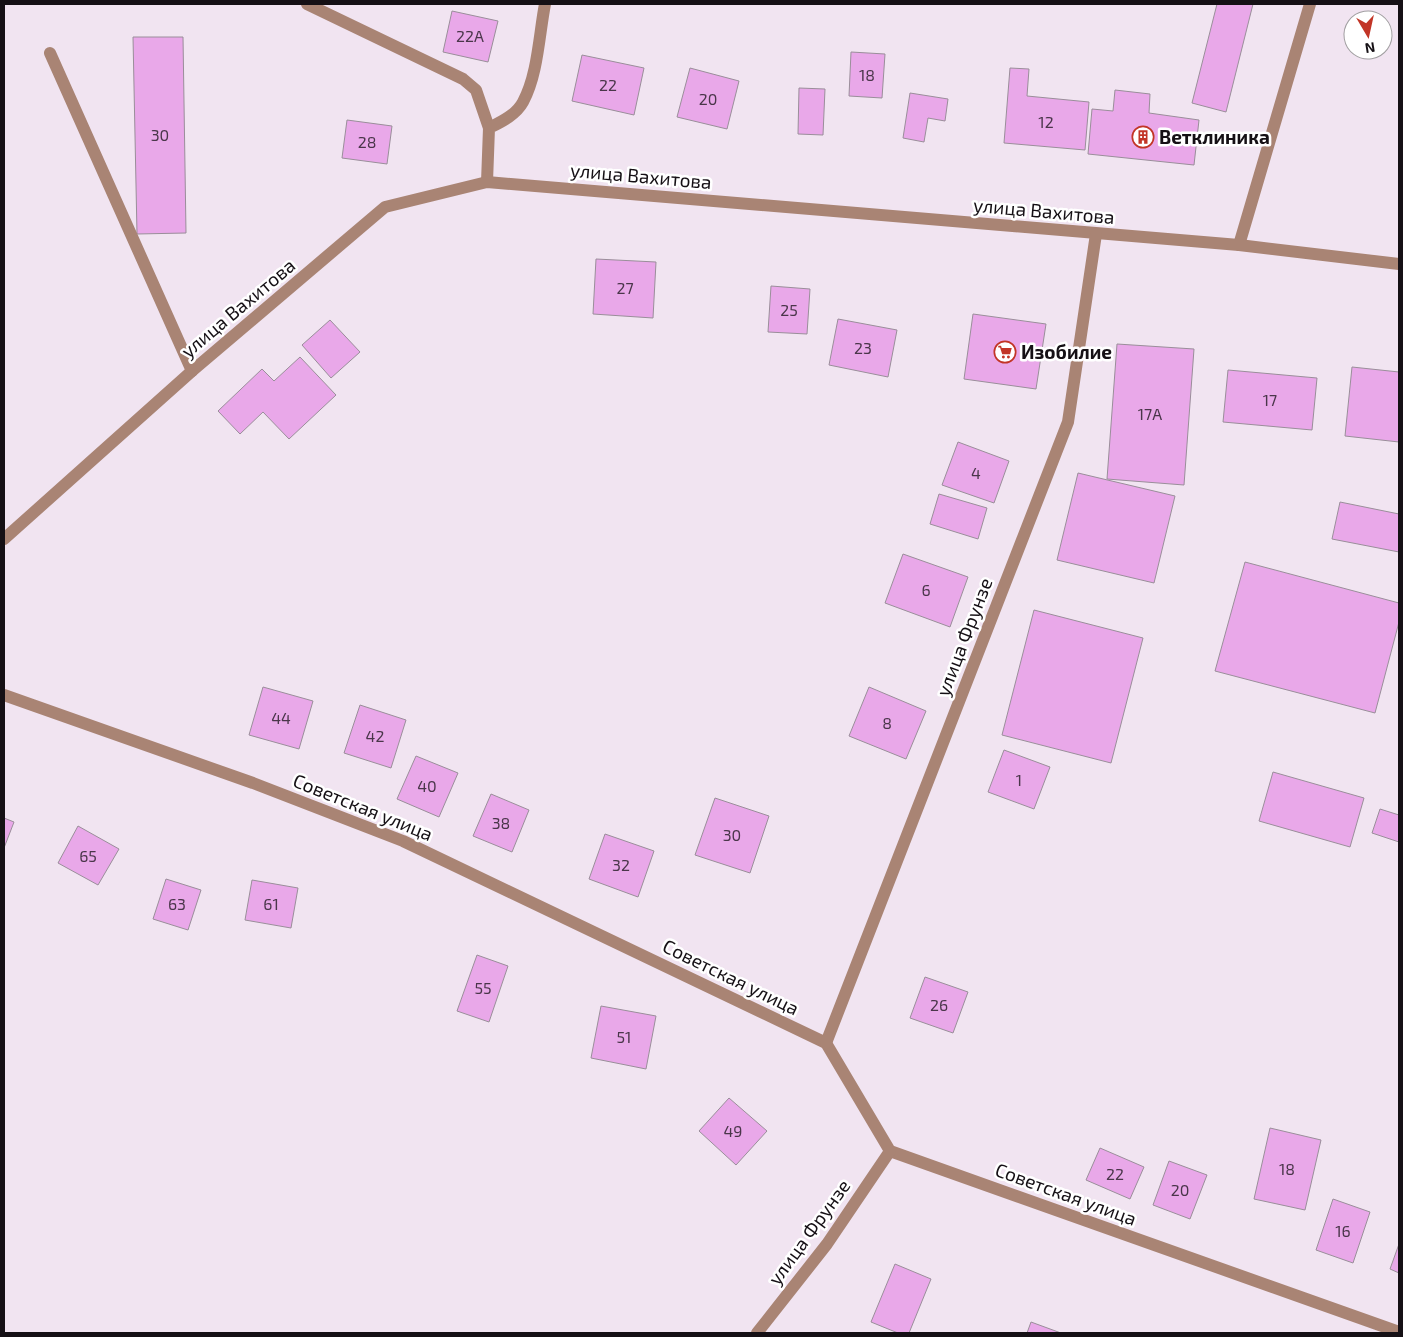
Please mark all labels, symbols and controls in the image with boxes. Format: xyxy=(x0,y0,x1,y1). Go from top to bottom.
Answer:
north arrow xyxy=(1343,10,1393,60)
house number: 22А xyxy=(456,26,484,45)
text: N xyxy=(1364,39,1376,58)
house number: 18 xyxy=(859,65,875,84)
house number: 22 xyxy=(599,75,617,94)
house number: 20 xyxy=(699,89,717,108)
house number: 12 xyxy=(1038,112,1054,131)
house number: 30 xyxy=(151,125,169,144)
building icon: Ветклиника xyxy=(1131,125,1155,149)
place label: Ветклиника xyxy=(1159,125,1270,148)
house number: 28 xyxy=(358,132,376,151)
street label: улица Вахитова xyxy=(569,158,713,194)
street label: улица Вахитова xyxy=(972,193,1116,229)
street label: улица Вахитова xyxy=(176,253,300,363)
house number: 27 xyxy=(616,278,634,297)
house number: 25 xyxy=(780,300,798,319)
house number: 23 xyxy=(854,338,872,357)
supermarket icon: Изобилие xyxy=(993,340,1017,364)
place label: Изобилие xyxy=(1021,340,1112,363)
house number: 17 xyxy=(1263,390,1277,409)
house number: 17А xyxy=(1138,404,1162,423)
house number: 4 xyxy=(971,463,981,482)
street label: улица Фрунзе xyxy=(930,574,998,700)
house number: 6 xyxy=(921,580,931,599)
house number: 44 xyxy=(271,708,291,727)
house number: 8 xyxy=(882,713,892,732)
house number: 42 xyxy=(366,726,384,745)
street label: Советская улица xyxy=(290,768,436,846)
house number: 1 xyxy=(1016,770,1022,789)
house number: 40 xyxy=(417,776,437,795)
house number: 38 xyxy=(492,813,510,832)
house number: 30 xyxy=(723,825,741,844)
house number: 65 xyxy=(79,846,97,865)
house number: 32 xyxy=(612,855,630,874)
house number: 63 xyxy=(168,894,186,913)
house number: 61 xyxy=(263,894,279,913)
street label: Советская улица xyxy=(659,934,803,1020)
house number: 55 xyxy=(474,978,492,997)
house number: 26 xyxy=(930,995,948,1014)
house number: 51 xyxy=(617,1027,631,1046)
house number: 49 xyxy=(724,1121,743,1140)
street label: Советская улица xyxy=(992,1157,1140,1231)
house number: 18 xyxy=(1279,1159,1295,1178)
house number: 22 xyxy=(1106,1164,1124,1183)
street label: улица Фрунзе xyxy=(763,1174,855,1290)
house number: 20 xyxy=(1171,1180,1189,1199)
house number: 16 xyxy=(1335,1221,1351,1240)

